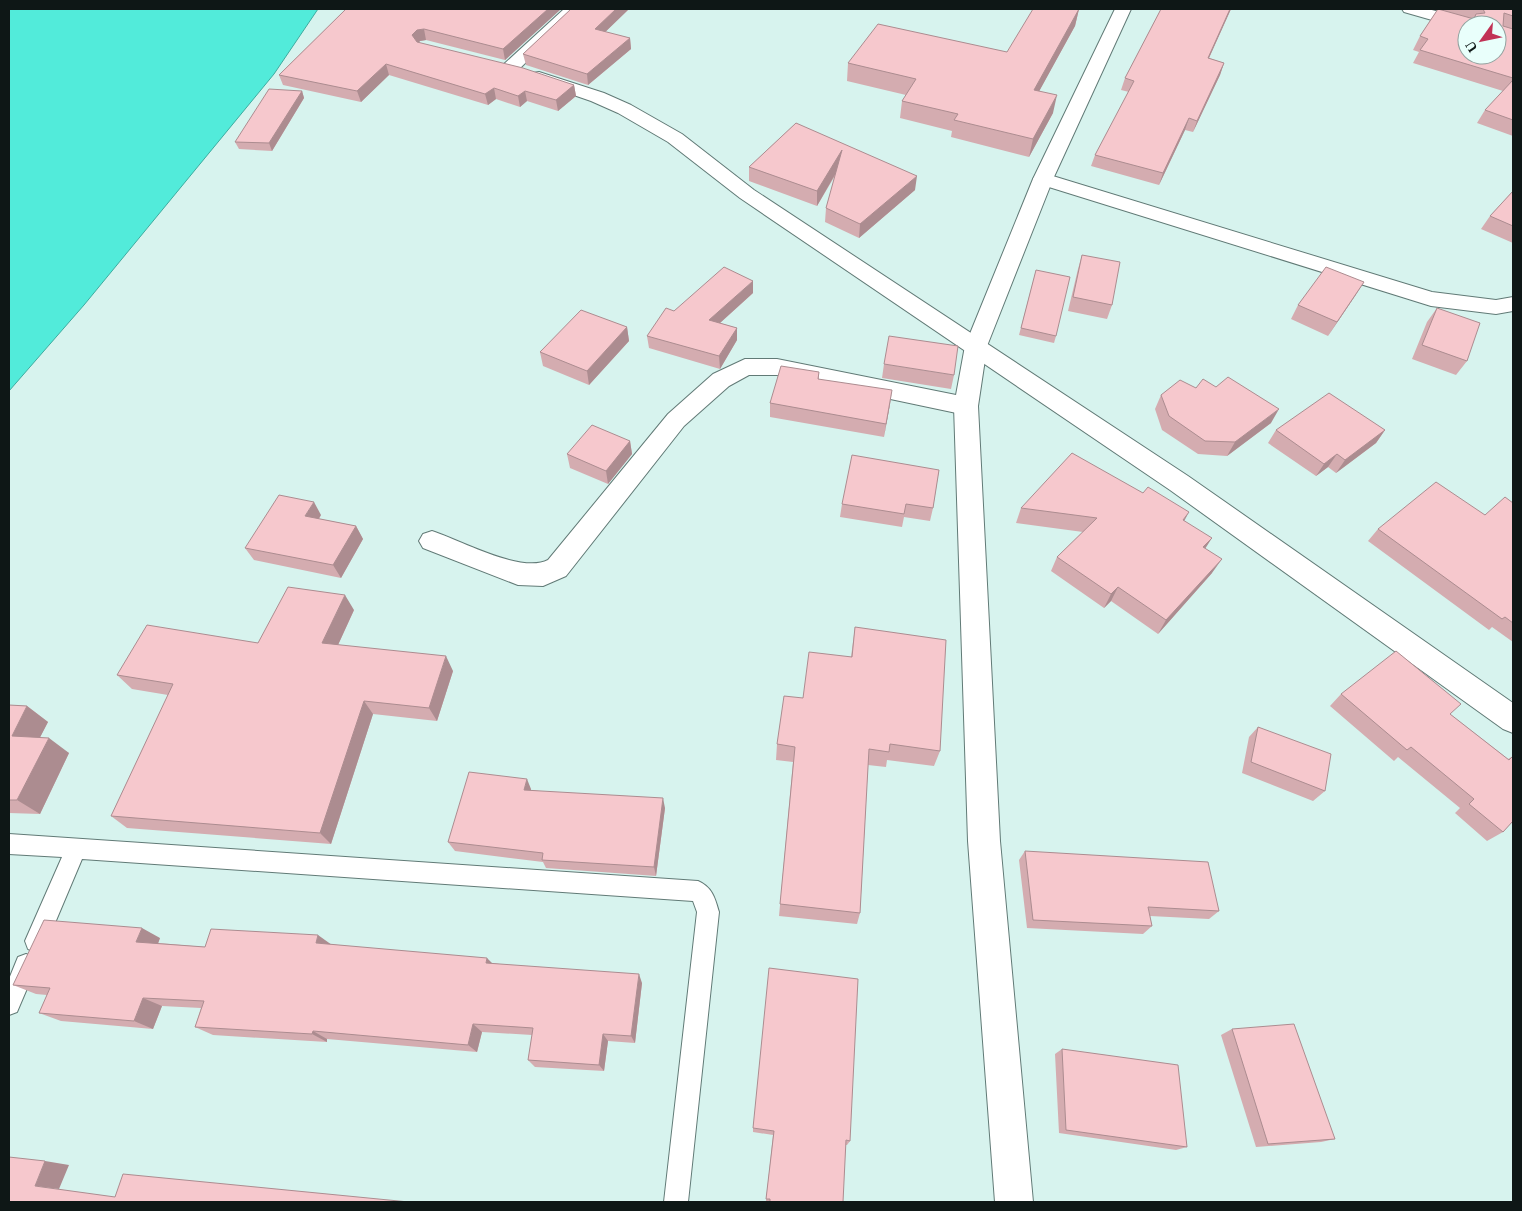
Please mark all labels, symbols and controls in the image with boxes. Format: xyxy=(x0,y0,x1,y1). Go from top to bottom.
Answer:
north arrow xyxy=(1457,15,1507,65)
text: U xyxy=(1462,38,1481,55)

